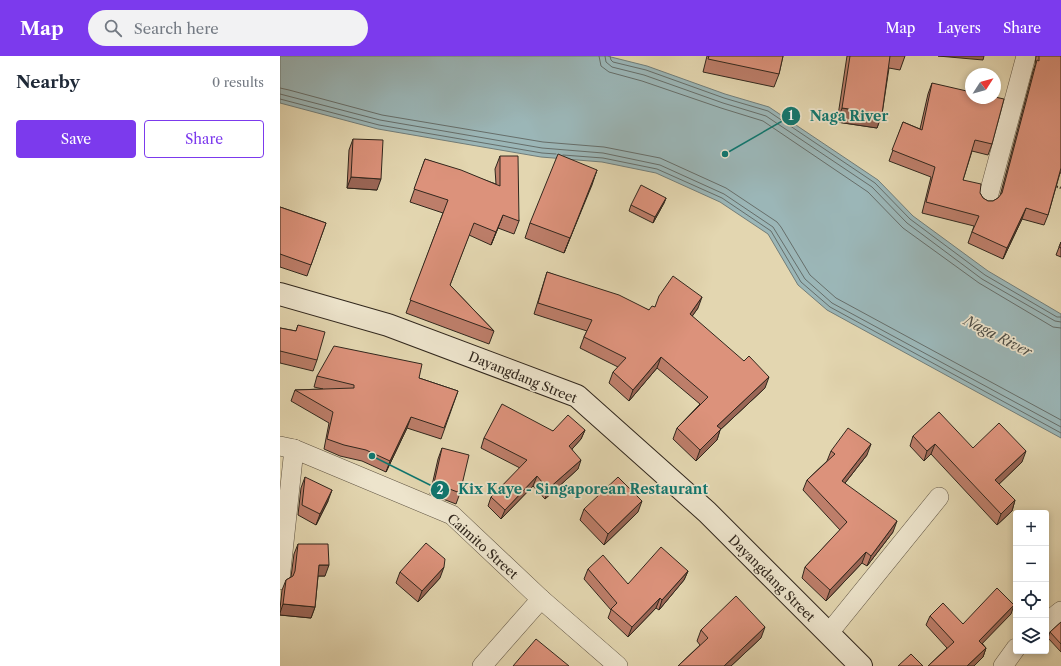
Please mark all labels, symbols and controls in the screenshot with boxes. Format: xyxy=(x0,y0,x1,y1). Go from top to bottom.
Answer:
search box xyxy=(88,10,368,46)
text: Map xyxy=(20,17,64,40)
icon: search xyxy=(102,17,124,39)
text: Search here xyxy=(134,19,219,38)
text: Map xyxy=(885,19,915,37)
text: Layers xyxy=(937,19,981,37)
text: Share xyxy=(1003,19,1041,37)
north arrow xyxy=(965,68,1001,104)
text: Nearby xyxy=(16,72,80,92)
text: 0 results xyxy=(212,74,264,90)
callout: Naga River xyxy=(781,103,896,129)
text: Naga River xyxy=(810,107,888,125)
text: 1 xyxy=(788,108,794,123)
button: Save xyxy=(16,120,136,158)
button: Share xyxy=(144,120,264,158)
water label: Naga River xyxy=(960,311,1036,361)
street label: Dayangdang Street xyxy=(466,348,580,406)
callout: Kix Kaye - Singaporean Restaurant xyxy=(430,477,716,503)
text: Kix Kaye - Singaporean Restaurant xyxy=(458,480,708,498)
text: 2 xyxy=(436,482,444,497)
street label: Caimito Street xyxy=(444,510,522,582)
map controls xyxy=(1013,510,1049,654)
button: + xyxy=(1013,510,1049,546)
street label: Dayangdang Street xyxy=(725,531,819,625)
button: − xyxy=(1013,546,1049,582)
button: locate xyxy=(1013,582,1049,618)
button: layers xyxy=(1013,618,1049,654)

